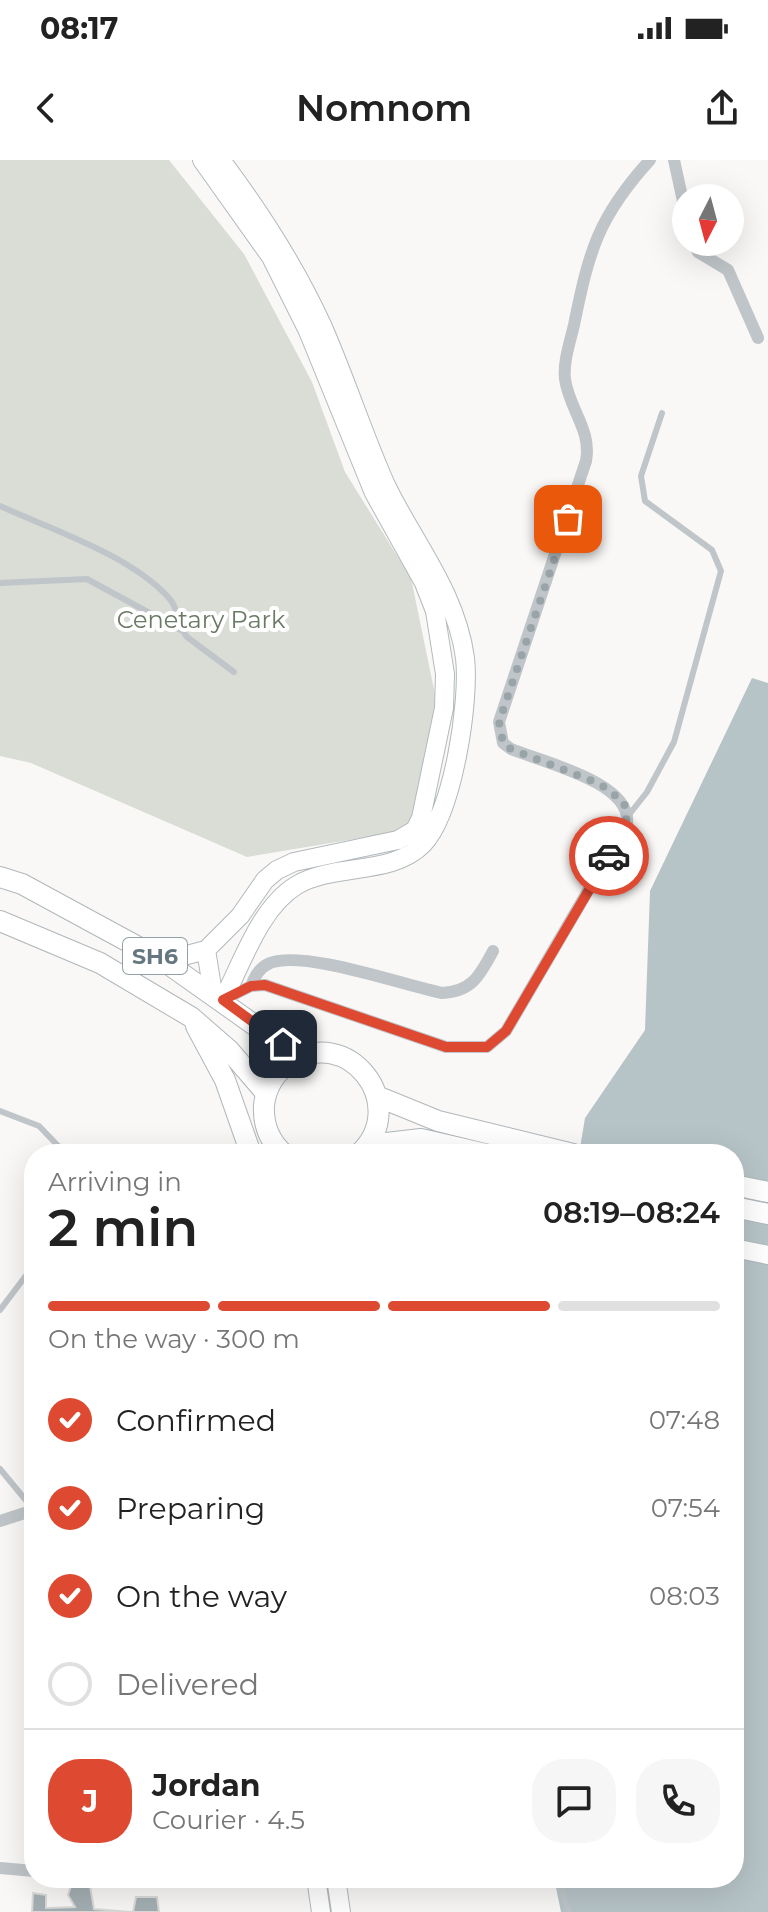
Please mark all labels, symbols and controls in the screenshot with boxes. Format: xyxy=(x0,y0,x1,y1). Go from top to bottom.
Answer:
text: 08:17 xyxy=(40,10,118,47)
icon: back xyxy=(24,86,68,130)
text: Nomnom xyxy=(296,86,472,130)
icon: share xyxy=(700,86,744,130)
north arrow xyxy=(672,184,744,256)
map controls xyxy=(672,184,744,256)
pin xyxy=(534,485,602,553)
icon: bag xyxy=(546,497,590,541)
park label: Cenetary Park xyxy=(117,605,286,634)
courier xyxy=(569,816,649,896)
icon: car xyxy=(587,834,631,878)
road number: SH6 xyxy=(123,938,187,974)
pin xyxy=(249,1010,317,1078)
icon: home xyxy=(261,1022,305,1066)
text: Arriving in xyxy=(48,1166,182,1198)
text: 08:19–08:24 xyxy=(543,1194,720,1231)
text: 2 min xyxy=(48,1196,198,1259)
text: On the way · 300 m xyxy=(48,1323,300,1355)
icon: check xyxy=(48,1398,92,1442)
text: Confirmed xyxy=(116,1402,276,1439)
text: 07:48 xyxy=(649,1404,720,1436)
icon: check xyxy=(48,1486,92,1530)
text: Preparing xyxy=(116,1490,265,1527)
text: 07:54 xyxy=(651,1492,720,1524)
icon: check xyxy=(48,1574,92,1618)
text: On the way xyxy=(116,1578,287,1615)
text: 08:03 xyxy=(649,1580,720,1612)
text: Delivered xyxy=(116,1666,259,1703)
button: chat xyxy=(532,1759,616,1843)
button: phone xyxy=(636,1759,720,1843)
text: Jordan xyxy=(152,1767,261,1804)
text: J xyxy=(82,1783,98,1820)
text: Courier · 4.5 xyxy=(152,1804,305,1836)

